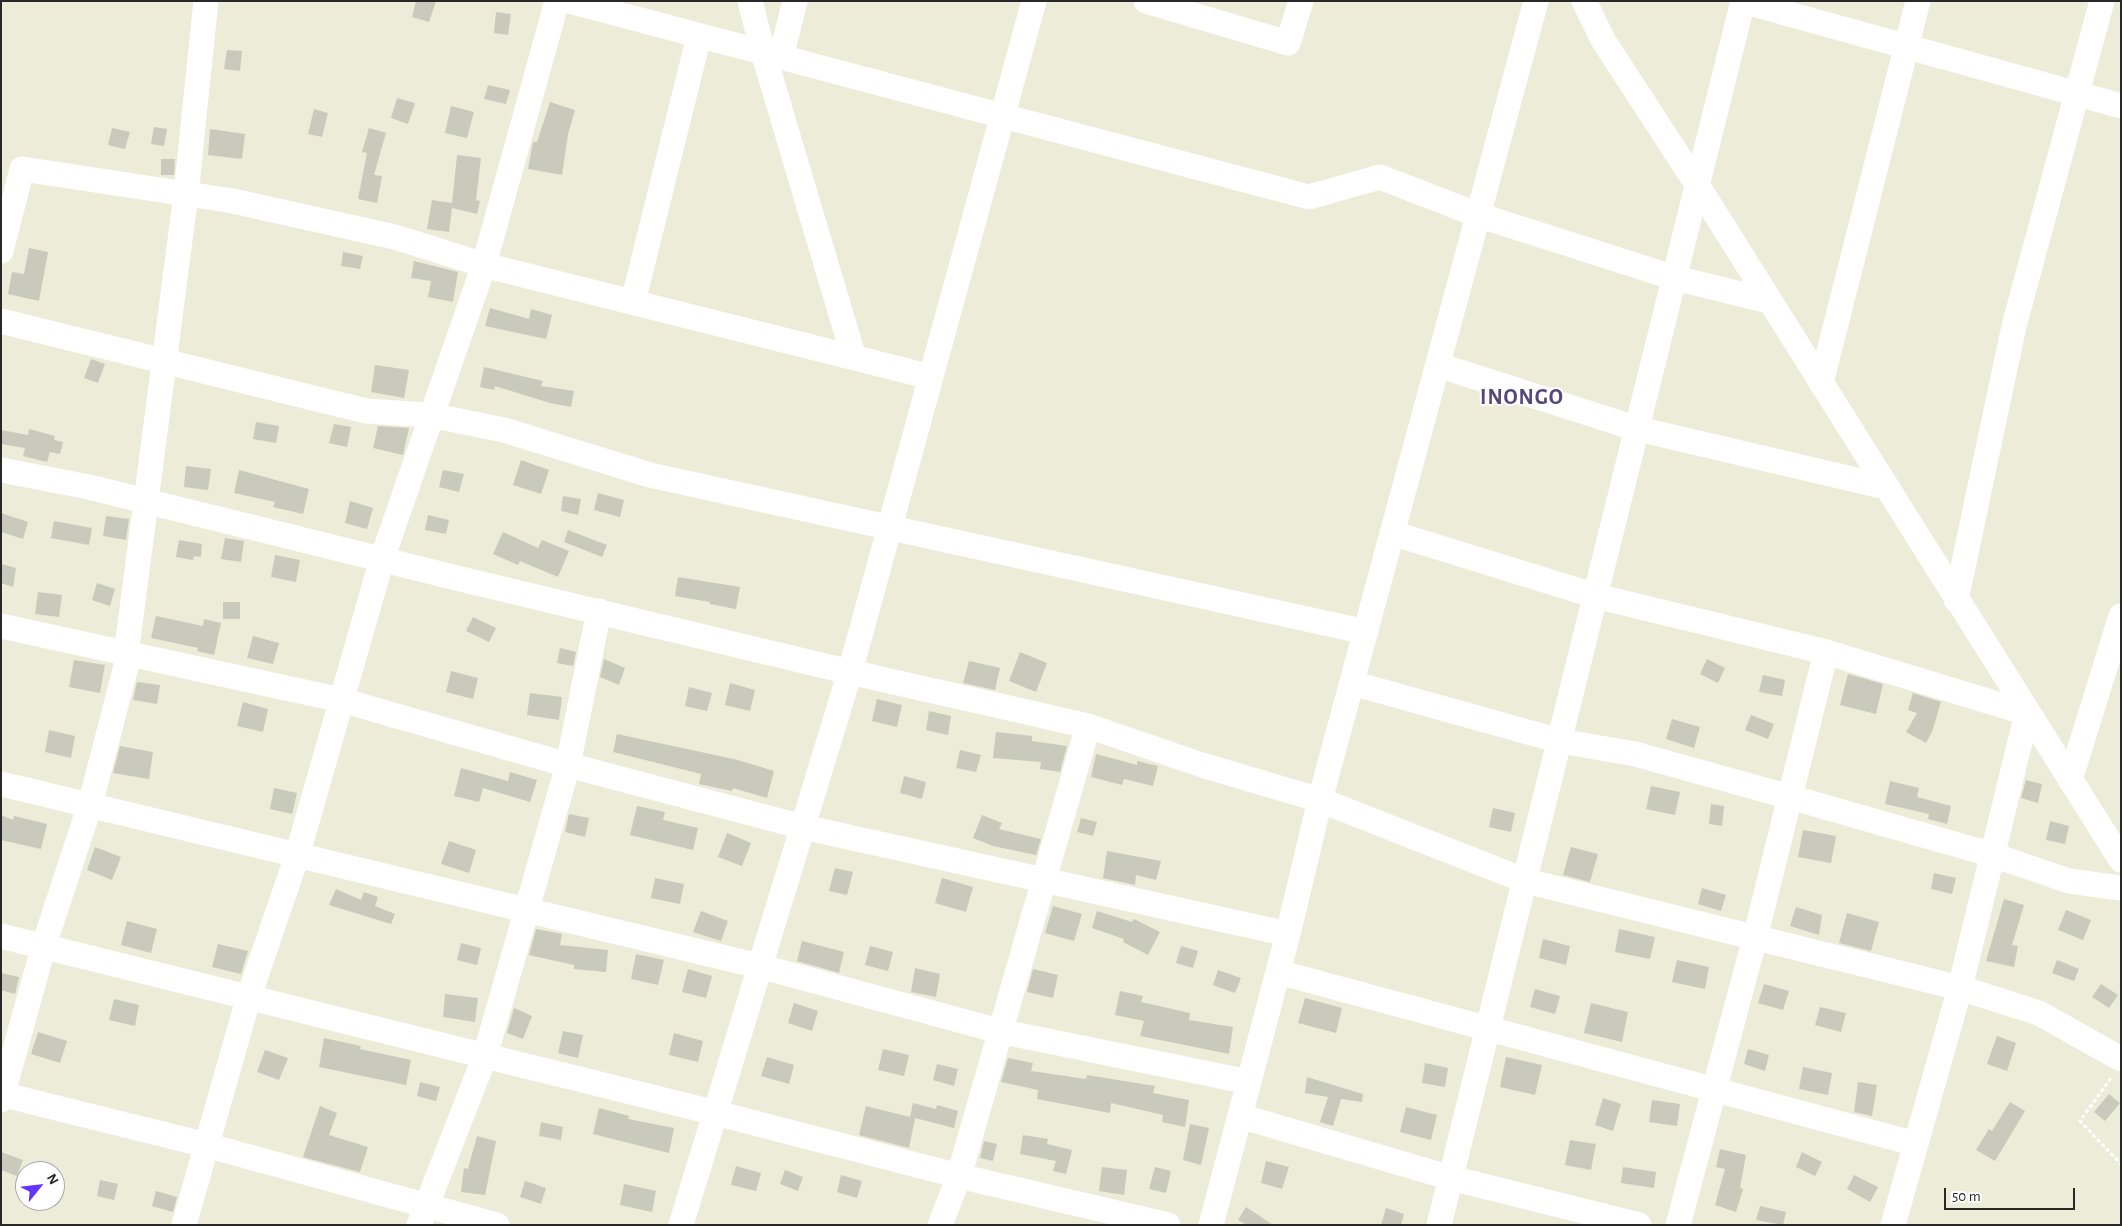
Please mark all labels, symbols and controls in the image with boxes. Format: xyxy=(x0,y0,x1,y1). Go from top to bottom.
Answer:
district label: INONGO xyxy=(1479,384,1565,410)
north arrow xyxy=(15,1161,65,1211)
text: N xyxy=(44,1172,61,1187)
scale bar xyxy=(1947,1178,2078,1210)
text: 50 m xyxy=(1952,1189,1981,1204)

